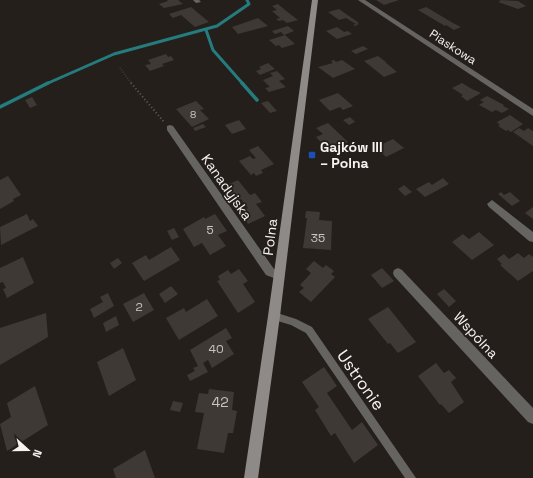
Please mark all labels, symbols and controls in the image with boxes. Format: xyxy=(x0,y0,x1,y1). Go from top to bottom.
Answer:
street label: Piaskowa xyxy=(426,26,480,68)
house number: 8 xyxy=(190,108,196,121)
place label: Gajków III – Polna xyxy=(320,138,383,172)
street label: Kanadyjska xyxy=(198,150,256,224)
marker: Gajków III – Polna xyxy=(307,150,317,160)
street label: Polna xyxy=(259,218,281,256)
house number: 5 xyxy=(206,222,214,238)
house number: 35 xyxy=(311,230,325,246)
house number: 2 xyxy=(135,299,143,315)
street label: Wspólna xyxy=(450,308,502,362)
house number: 40 xyxy=(208,341,224,357)
street label: Ustronie xyxy=(332,345,390,415)
house number: 42 xyxy=(211,393,229,411)
north arrow xyxy=(8,430,48,470)
text: N xyxy=(29,448,45,460)

